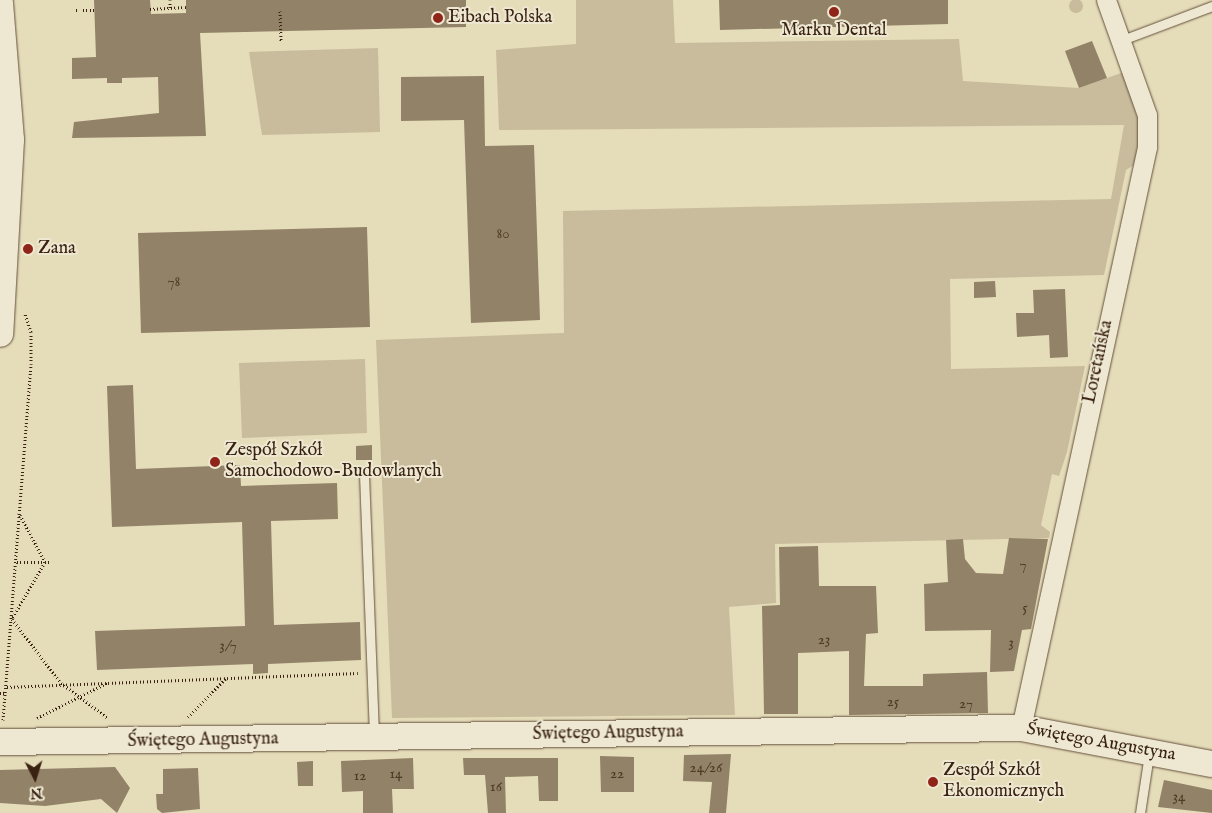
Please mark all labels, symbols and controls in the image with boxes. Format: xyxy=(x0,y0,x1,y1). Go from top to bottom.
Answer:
marker: Marku Dental xyxy=(828,6,840,18)
place label: Eibach Polska xyxy=(448,7,552,29)
marker: Eibach Polska xyxy=(432,12,444,24)
place label: Marku Dental xyxy=(781,20,887,42)
house number: 80 xyxy=(496,225,510,243)
place label: Zana xyxy=(38,238,76,260)
marker: Zana xyxy=(22,243,34,255)
house number: 78 xyxy=(168,273,180,291)
street label: Loretańska xyxy=(1080,318,1118,406)
place label: Zespół Szkół Samochodowo-Budowlanych xyxy=(225,441,442,484)
marker: Zespół Szkół Samochodowo-Budowlanych xyxy=(209,456,221,468)
house number: 7 xyxy=(1019,556,1027,574)
house number: 5 xyxy=(1022,599,1028,617)
house number: 23 xyxy=(818,631,830,649)
house number: 3 xyxy=(1008,634,1014,652)
house number: 3/7 xyxy=(219,637,237,655)
house number: 25 xyxy=(887,693,899,711)
house number: 27 xyxy=(959,695,973,713)
street label: Świętego Augustyna xyxy=(1025,719,1177,767)
street label: Świętego Augustyna xyxy=(532,722,684,746)
street label: Świętego Augustyna xyxy=(127,729,279,753)
north arrow xyxy=(10,753,60,803)
house number: 24/26 xyxy=(690,759,722,777)
place label: Zespół Szkół Ekonomicznych xyxy=(943,761,1064,804)
house number: 14 xyxy=(390,765,402,783)
house number: 22 xyxy=(610,765,624,783)
house number: 12 xyxy=(354,767,366,785)
marker: Zespół Szkół Ekonomicznych xyxy=(927,776,939,788)
house number: 16 xyxy=(490,778,502,796)
text: N xyxy=(29,783,43,802)
house number: 34 xyxy=(1173,788,1185,806)

